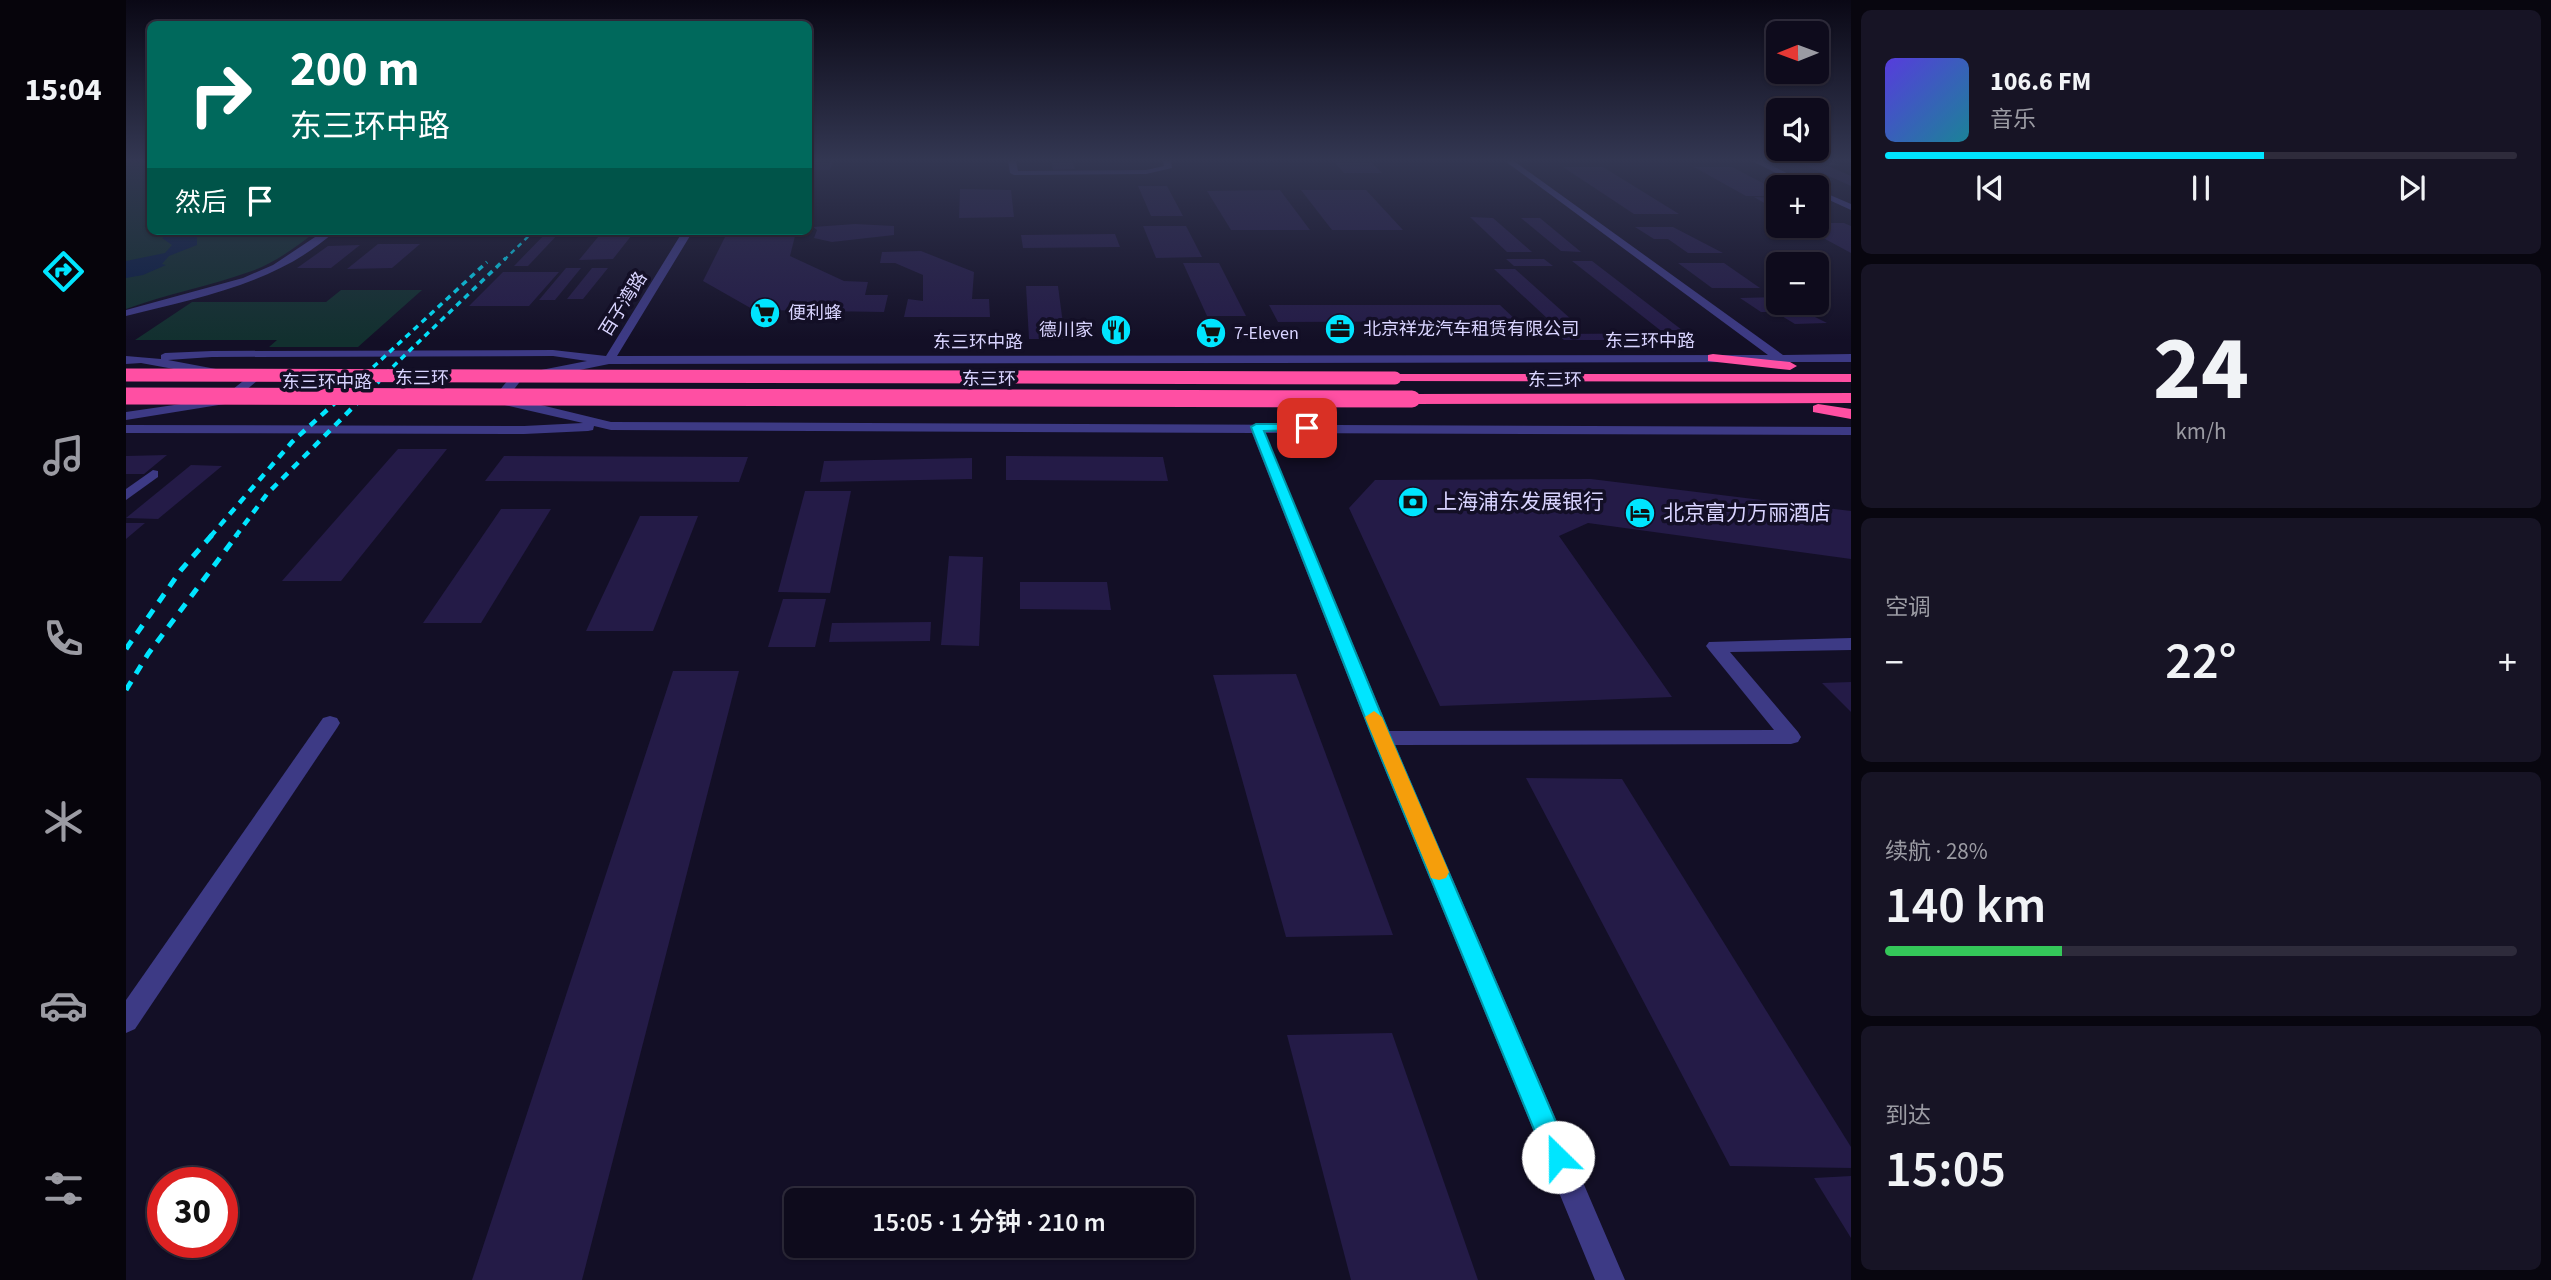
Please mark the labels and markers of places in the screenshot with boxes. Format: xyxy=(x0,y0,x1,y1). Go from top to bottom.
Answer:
supermarket icon: 便利蜂 xyxy=(748,296,782,330)
place label: 便利蜂 xyxy=(788,301,842,326)
office icon: 北京祥龙汽车租赁有限公司 xyxy=(1323,312,1357,346)
restaurant icon: 德川家 xyxy=(1099,313,1133,347)
supermarket icon: 7-Eleven xyxy=(1194,316,1228,350)
place label: 北京祥龙汽车租赁有限公司 xyxy=(1363,317,1579,342)
place label: 德川家 xyxy=(1039,318,1093,343)
place label: 7-Eleven xyxy=(1234,321,1299,346)
pin xyxy=(1277,398,1337,458)
bank icon: 上海浦东发展银行 xyxy=(1396,485,1430,519)
place label: 上海浦东发展银行 xyxy=(1436,487,1604,517)
hotel icon: 北京富力万丽酒店 xyxy=(1623,496,1657,530)
place label: 北京富力万丽酒店 xyxy=(1663,498,1831,528)

